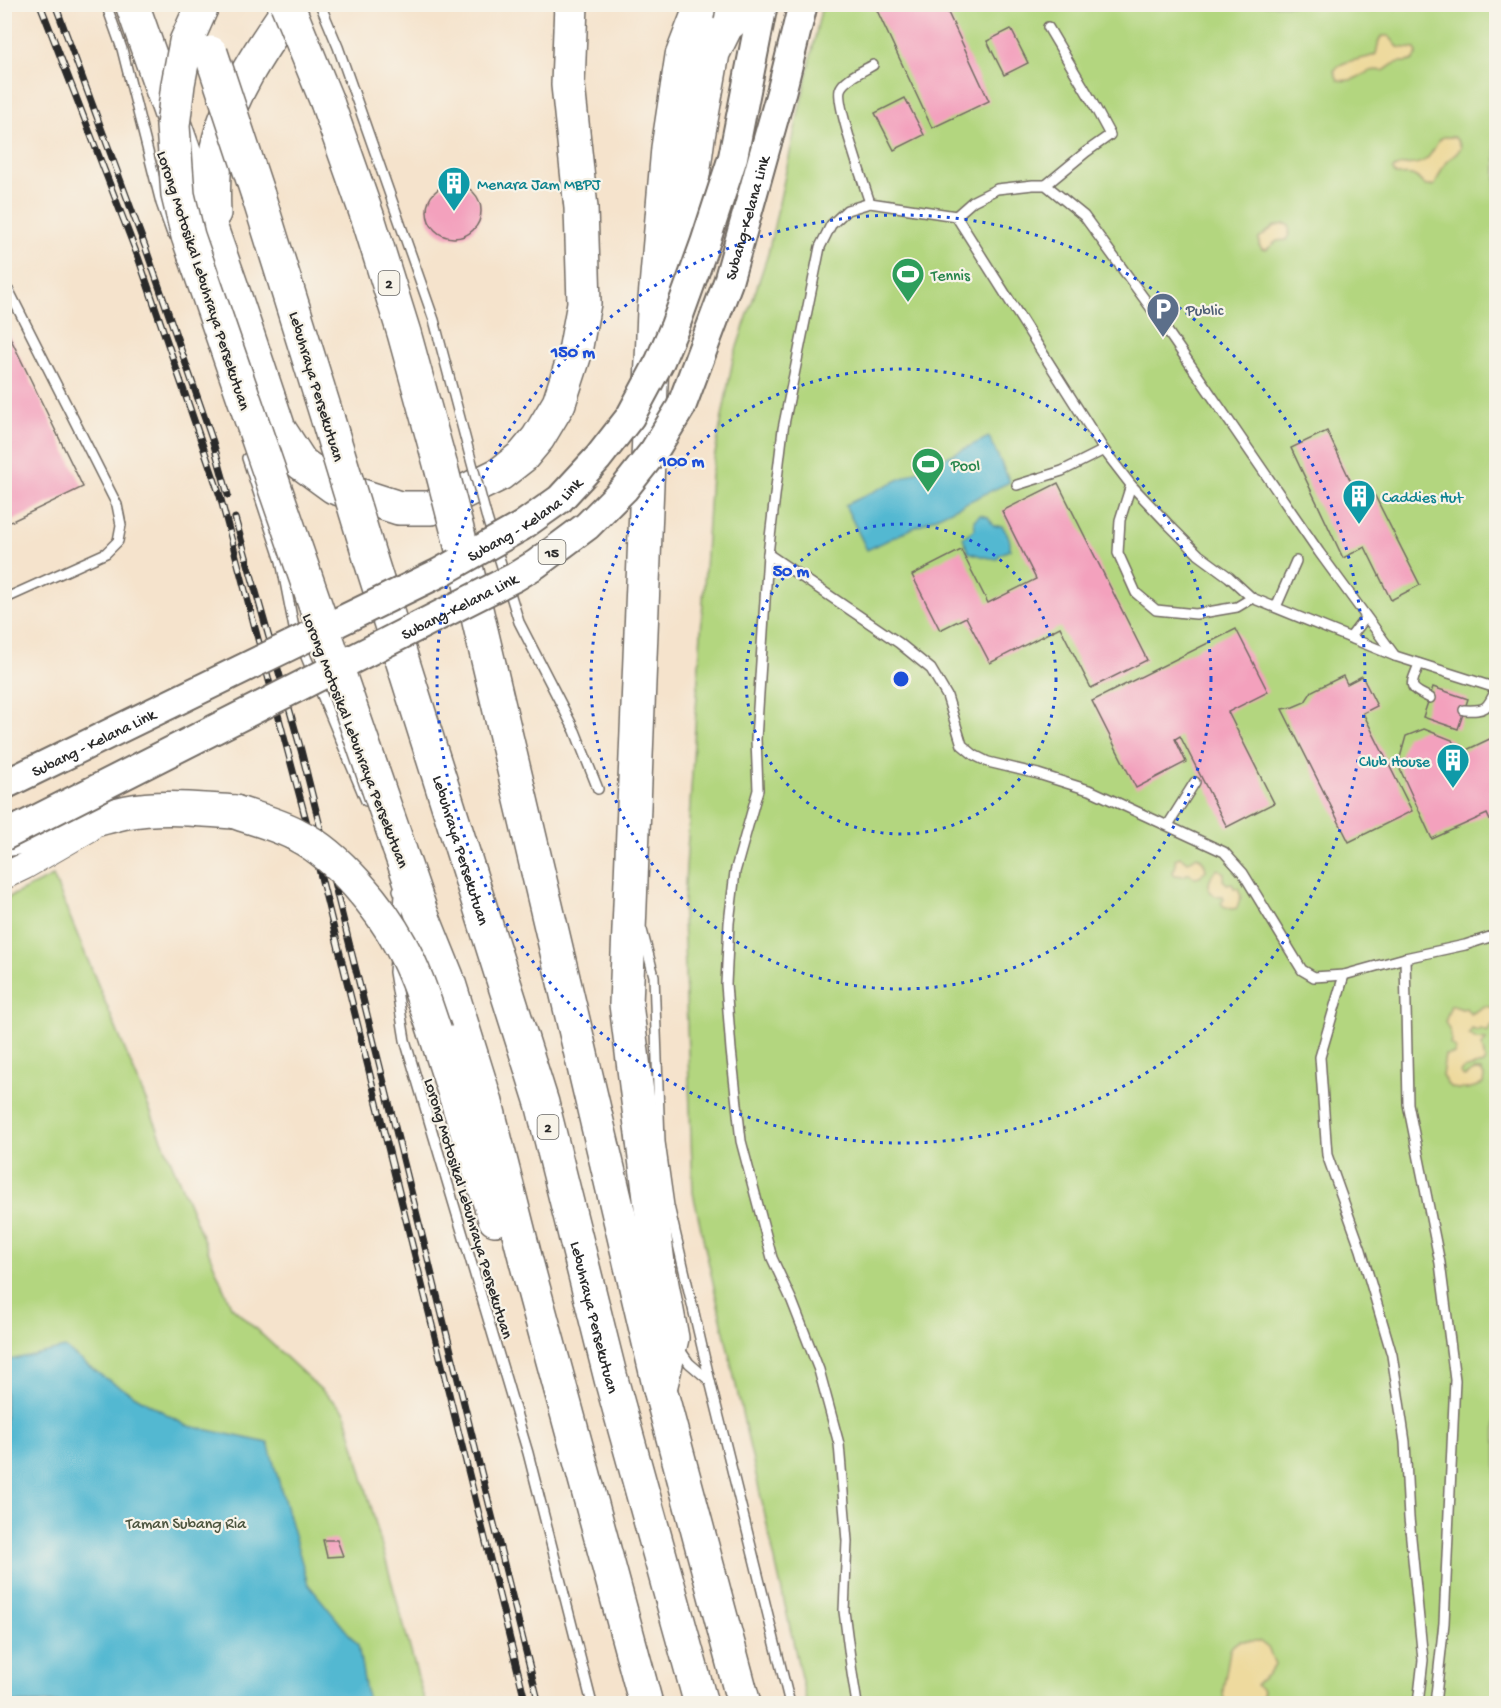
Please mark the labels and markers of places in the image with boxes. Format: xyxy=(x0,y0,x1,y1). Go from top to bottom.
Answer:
building icon: Menara Jam MBPJ xyxy=(436,165,472,212)
place label: Menara Jam MBPJ xyxy=(477,177,602,196)
sports icon: Tennis xyxy=(890,256,926,303)
place label: Tennis xyxy=(930,268,971,287)
parking icon: Public xyxy=(1145,291,1181,338)
place label: Public xyxy=(1185,303,1224,322)
sports icon: Pool xyxy=(910,446,946,493)
place label: Pool xyxy=(950,458,980,477)
building icon: Caddies Hut xyxy=(1341,478,1377,525)
place label: Caddies Hut xyxy=(1382,490,1464,509)
centre of rings xyxy=(891,669,911,689)
building icon: Club House xyxy=(1435,742,1471,789)
place label: Club House xyxy=(1359,754,1431,773)

